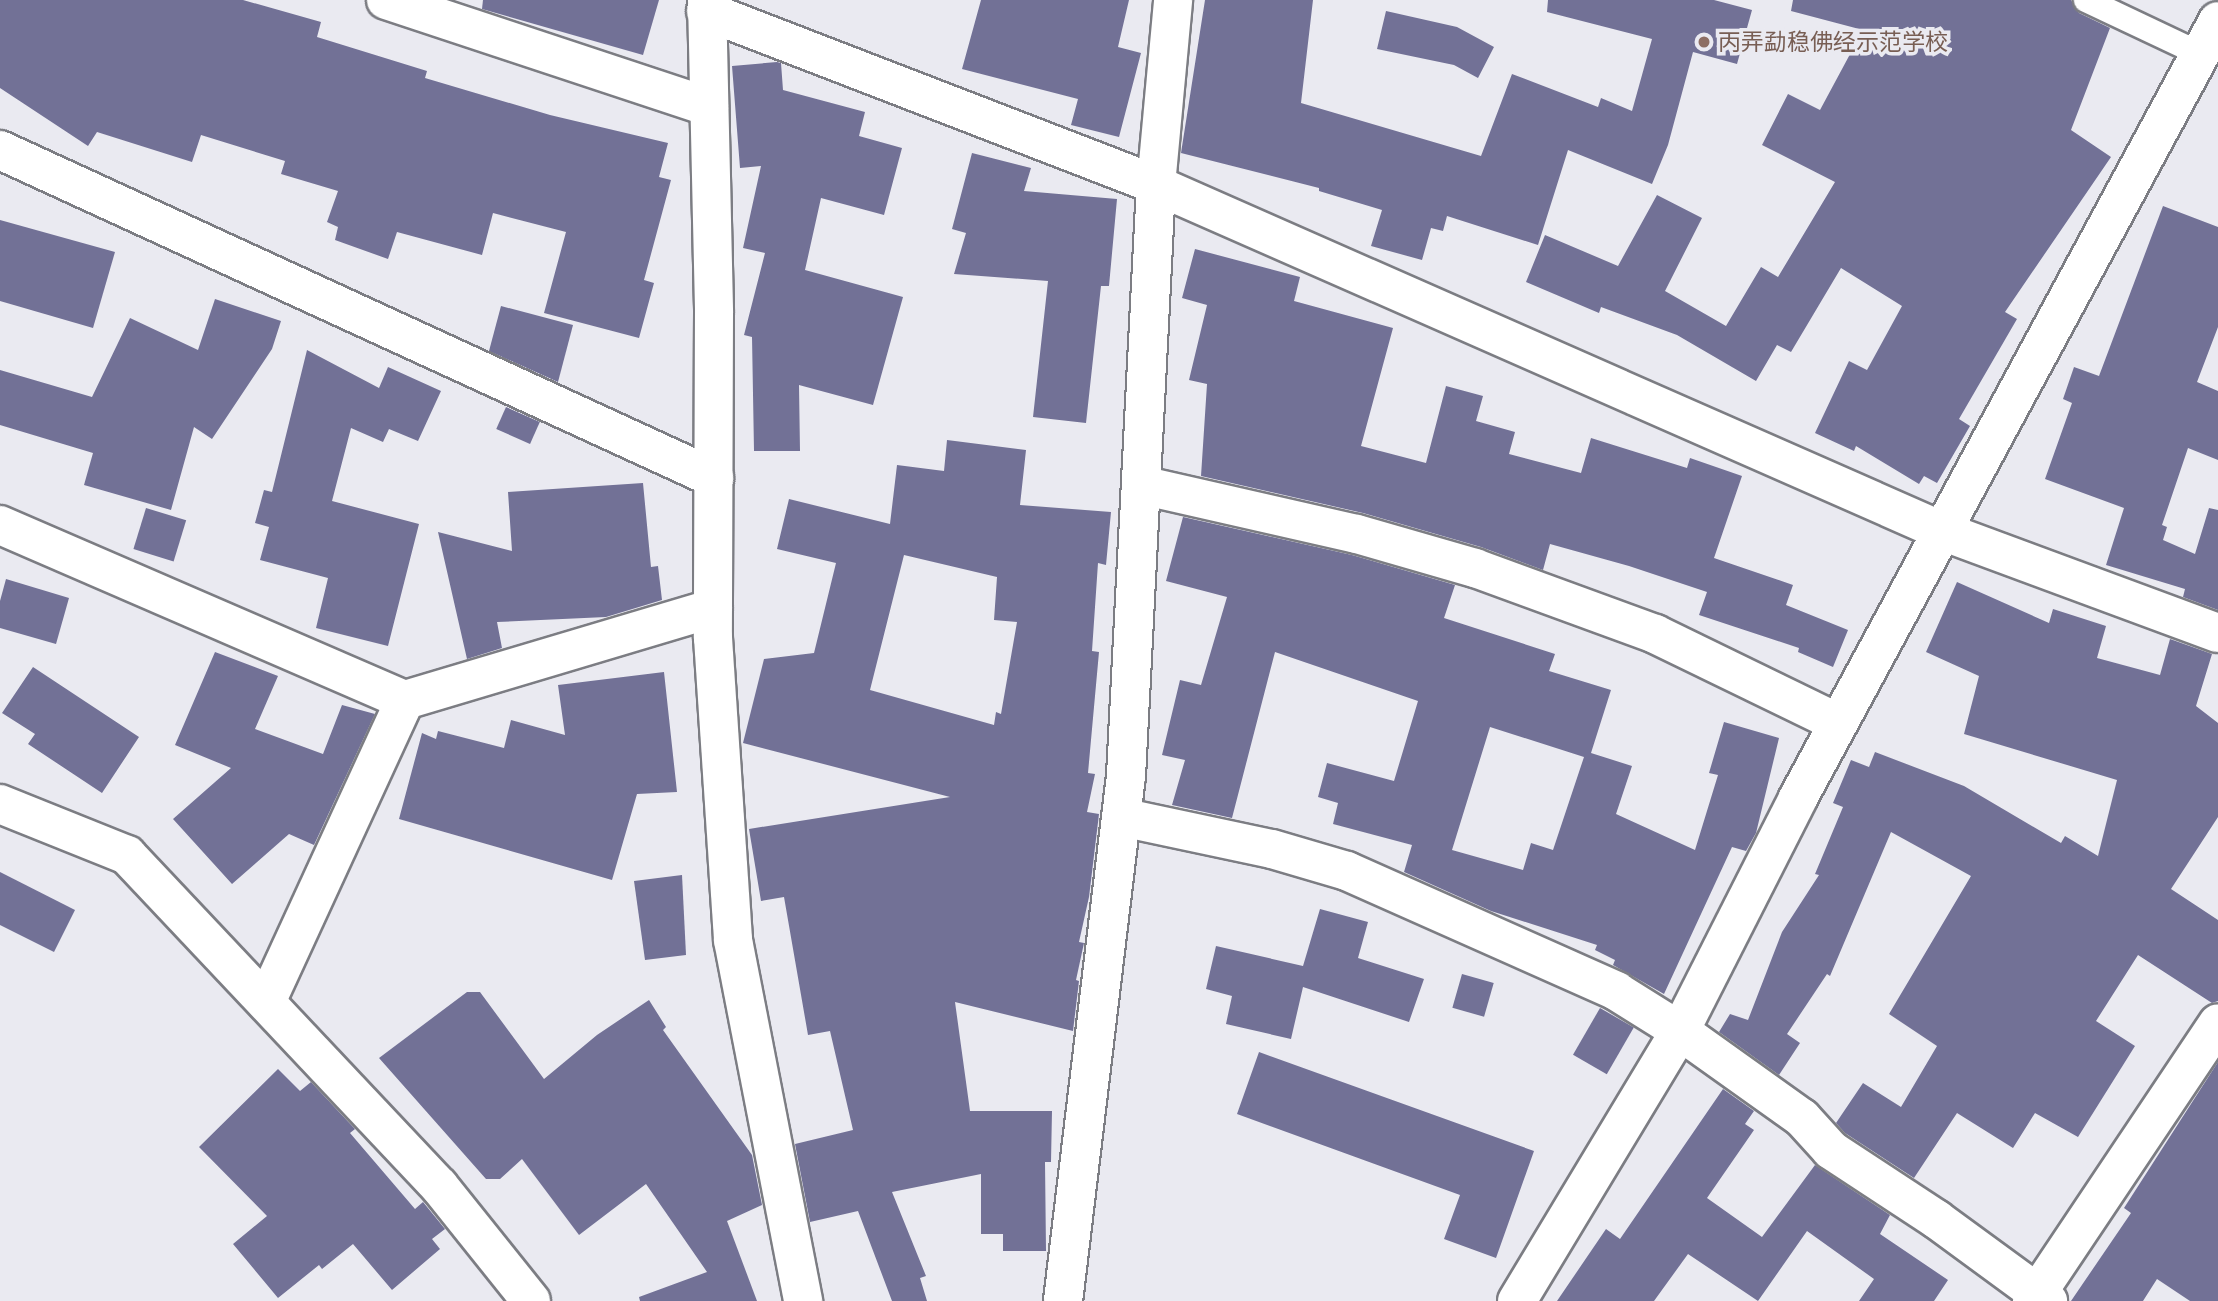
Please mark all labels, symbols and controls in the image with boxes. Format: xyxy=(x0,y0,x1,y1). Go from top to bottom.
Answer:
place label: 丙弄勐稳佛经示范学校 xyxy=(1718,28,1948,56)
marker: 丙弄勐稳佛经示范学校 xyxy=(1696,34,1712,50)

